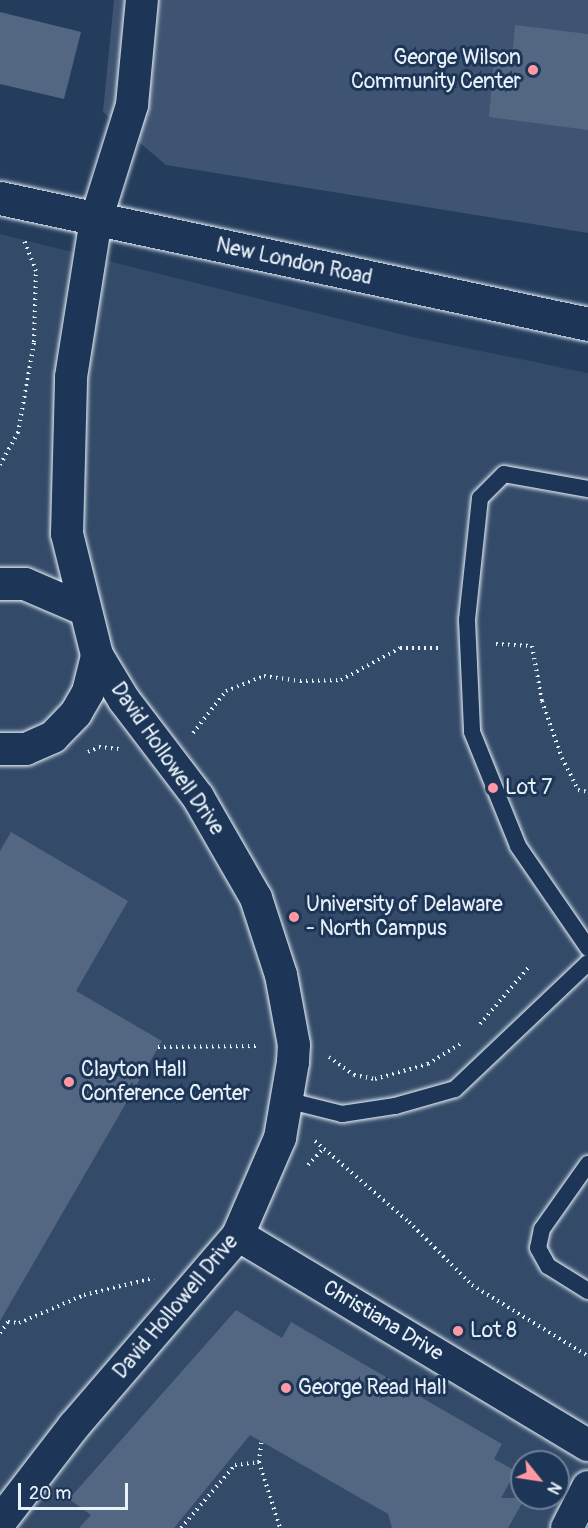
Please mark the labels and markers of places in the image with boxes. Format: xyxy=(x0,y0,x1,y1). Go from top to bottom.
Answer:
place label: George Wilson Community Center xyxy=(351,45,521,95)
marker: George Wilson Community Center xyxy=(526,63,540,77)
place label: Lot 7 xyxy=(505,775,552,801)
marker: Lot 7 xyxy=(486,781,500,795)
place label: University of Delaware - North Campus xyxy=(306,892,503,942)
marker: University of Delaware - North Campus xyxy=(287,910,301,924)
place label: Clayton Hall Conference Center xyxy=(81,1057,250,1107)
marker: Clayton Hall Conference Center xyxy=(62,1075,76,1089)
place label: Lot 8 xyxy=(470,1318,517,1344)
marker: Lot 8 xyxy=(451,1324,465,1338)
place label: George Read Hall xyxy=(298,1375,447,1401)
marker: George Read Hall xyxy=(279,1381,293,1395)

